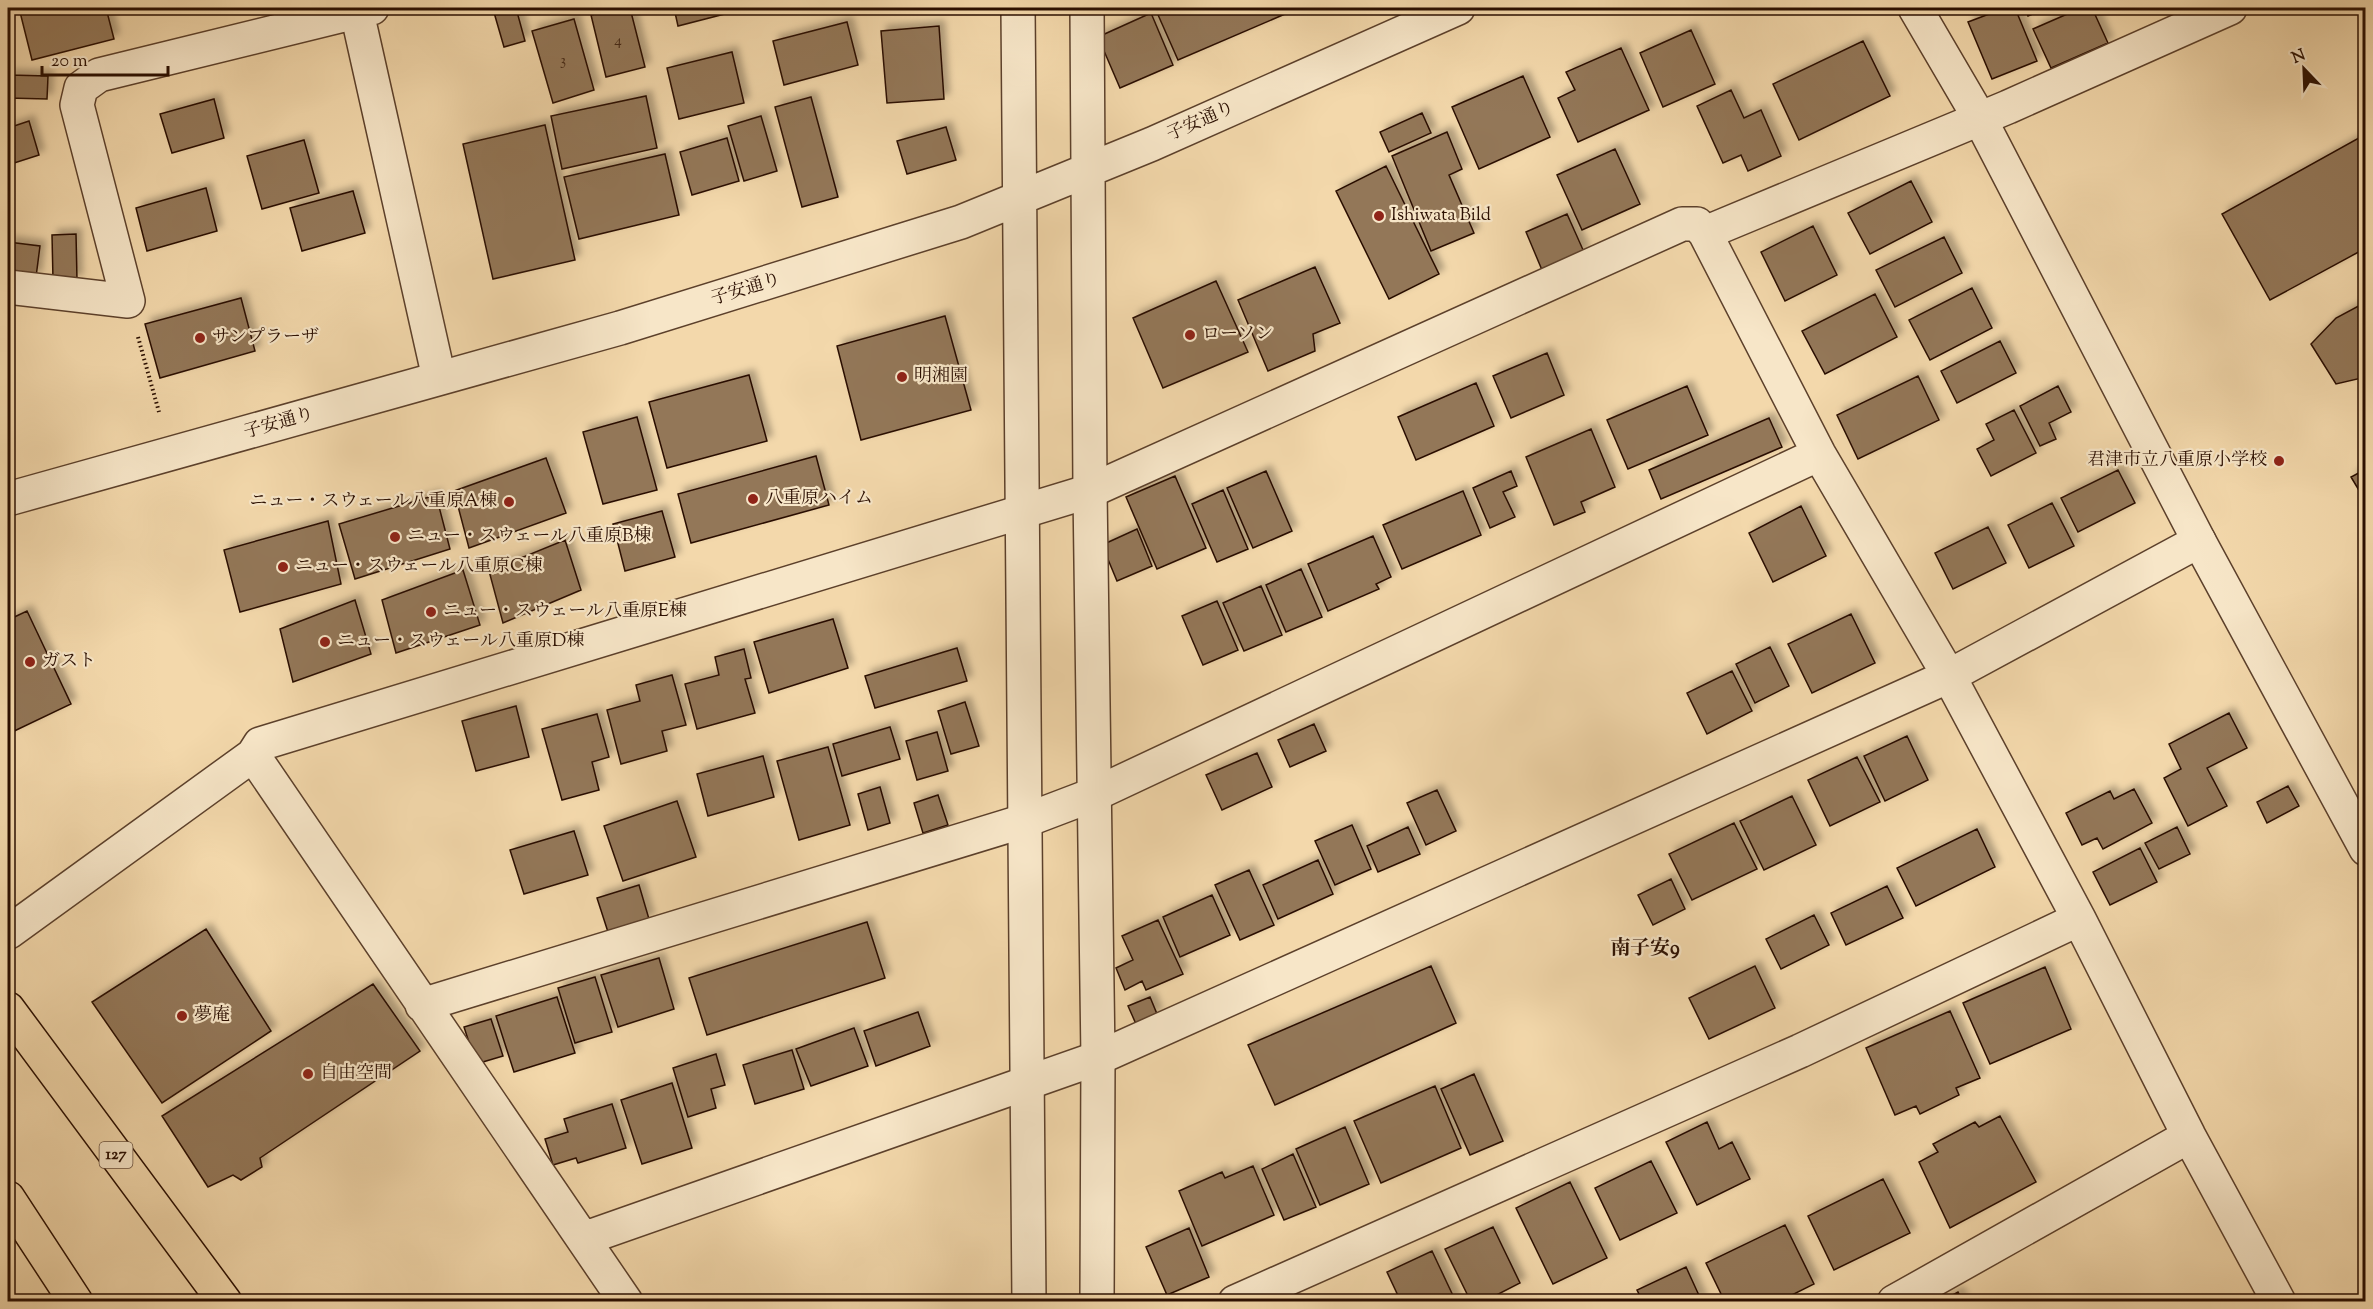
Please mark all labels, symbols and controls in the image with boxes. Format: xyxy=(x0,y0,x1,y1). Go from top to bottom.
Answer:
house number: 4 xyxy=(614,31,622,52)
scale bar xyxy=(42,39,168,77)
north arrow xyxy=(2274,39,2334,99)
text: N xyxy=(2289,44,2310,71)
text: 20 m xyxy=(51,49,88,75)
house number: 3 xyxy=(560,51,566,72)
street label: 子安通り xyxy=(1163,95,1239,149)
place label: Ishiwata Bild xyxy=(1391,203,1491,229)
marker: Ishiwata Bild xyxy=(1372,209,1386,223)
street label: 子安通り xyxy=(708,267,784,313)
place label: ローソン xyxy=(1202,322,1273,348)
place label: サンプラーザ xyxy=(212,325,319,351)
marker: ローソン xyxy=(1183,328,1197,342)
marker: サンプラーザ xyxy=(193,331,207,345)
place label: 明湘園 xyxy=(914,364,968,390)
marker: 明湘園 xyxy=(895,370,909,384)
street label: 子安通り xyxy=(241,402,317,446)
place label: 君津市立八重原小学校 xyxy=(2087,448,2267,474)
marker: 君津市立八重原小学校 xyxy=(2272,454,2286,468)
place label: 八重原ハイム xyxy=(765,486,873,512)
place label: ニュー・スウェール八重原A棟 xyxy=(249,489,497,515)
marker: 八重原ハイム xyxy=(746,492,760,506)
marker: ニュー・スウェール八重原A棟 xyxy=(502,495,516,509)
place label: ニュー・スウェール八重原B棟 xyxy=(407,524,651,550)
marker: ニュー・スウェール八重原B棟 xyxy=(388,530,402,544)
place label: ニュー・スウェール八重原C棟 xyxy=(295,554,542,580)
marker: ニュー・スウェール八重原C棟 xyxy=(276,560,290,574)
place label: ニュー・スウェール八重原E棟 xyxy=(443,599,687,625)
marker: ニュー・スウェール八重原E棟 xyxy=(424,605,438,619)
place label: ニュー・スウェール八重原D棟 xyxy=(337,629,584,655)
marker: ニュー・スウェール八重原D棟 xyxy=(318,635,332,649)
place label: ガスト xyxy=(42,649,96,675)
marker: ガスト xyxy=(23,655,37,669)
district label: 南子安9 xyxy=(1610,935,1680,964)
place label: 夢庵 xyxy=(194,1003,230,1029)
marker: 夢庵 xyxy=(175,1009,189,1023)
place label: 自由空間 xyxy=(320,1061,392,1087)
marker: 自由空間 xyxy=(301,1067,315,1081)
road number: 127 xyxy=(100,1142,132,1168)

